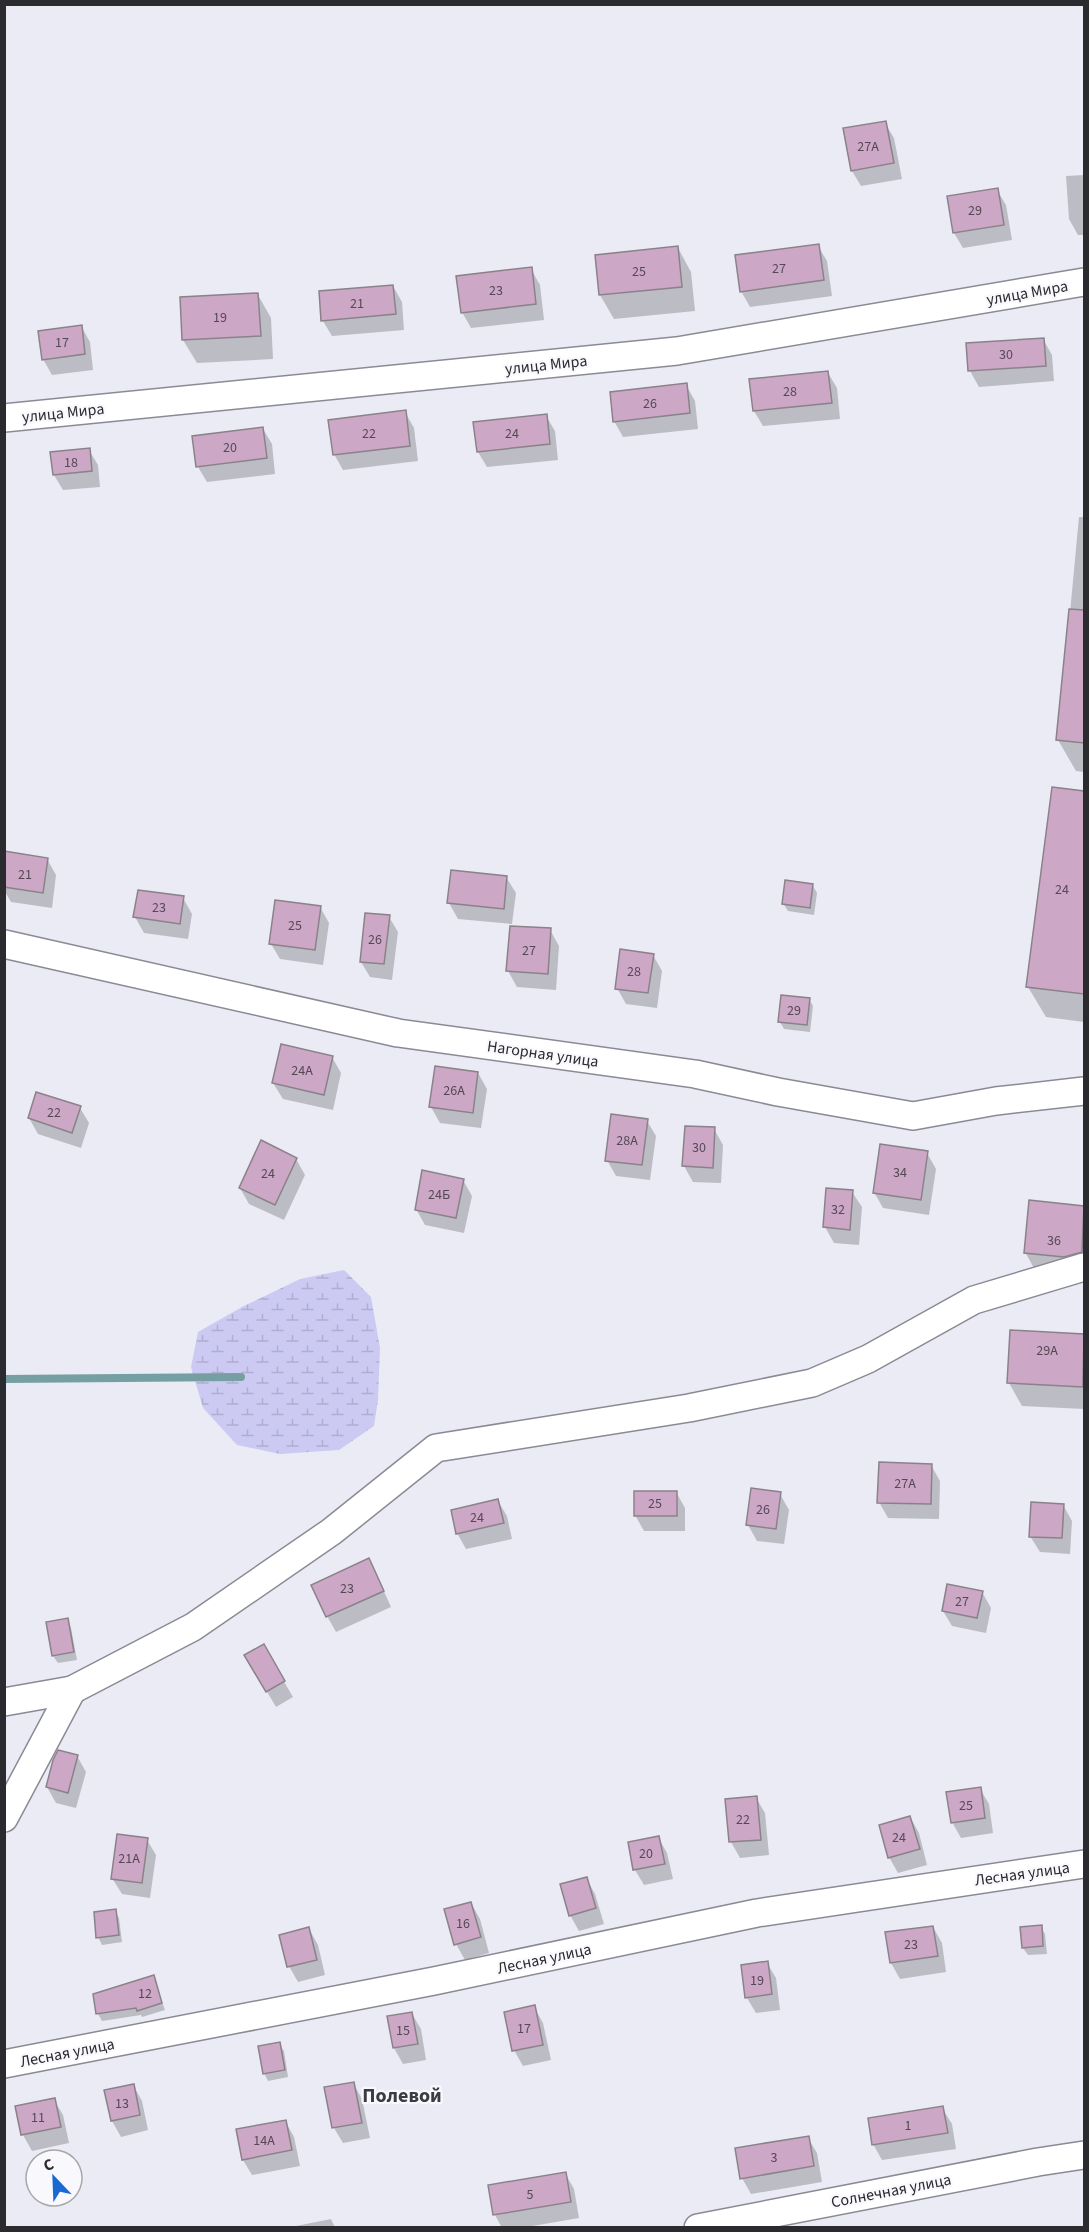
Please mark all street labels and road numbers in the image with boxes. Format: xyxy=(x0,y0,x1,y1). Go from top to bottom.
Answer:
street label: улица Мира xyxy=(985,275,1070,311)
street label: улица Мира xyxy=(504,350,588,380)
street label: улица Мира xyxy=(21,398,105,428)
street label: Нагорная улица xyxy=(486,1035,600,1073)
street label: Лесная улица xyxy=(973,1856,1071,1892)
street label: Лесная улица xyxy=(495,1938,593,1980)
street label: Лесная улица xyxy=(18,2033,116,2073)
street label: Солнечная улица xyxy=(829,2169,953,2213)

